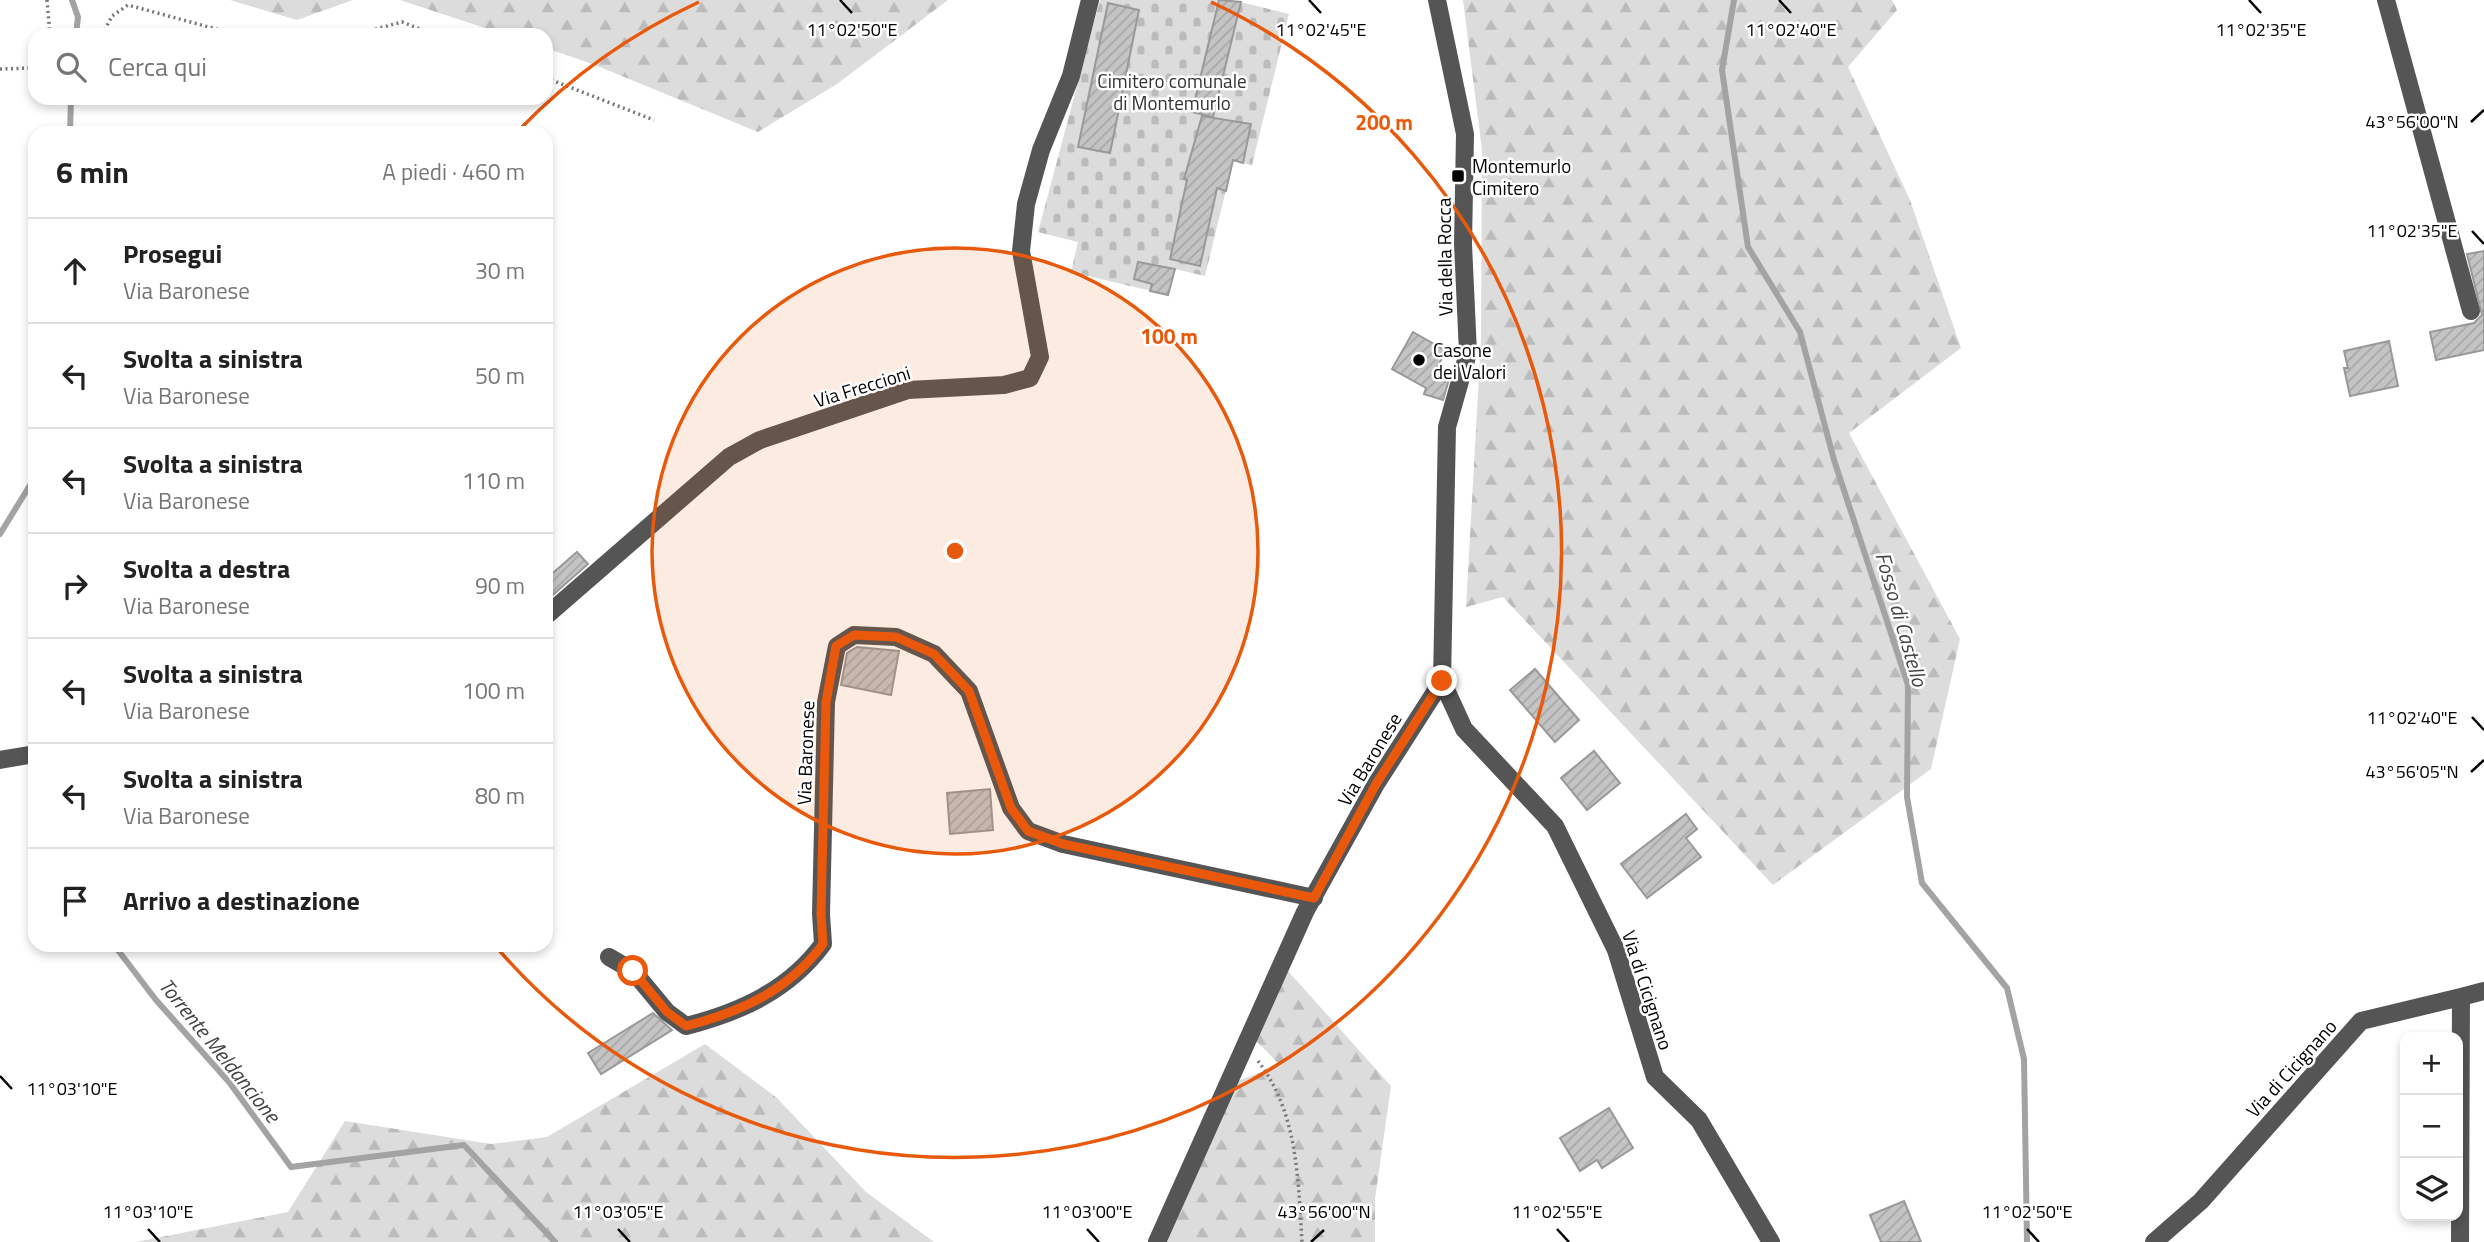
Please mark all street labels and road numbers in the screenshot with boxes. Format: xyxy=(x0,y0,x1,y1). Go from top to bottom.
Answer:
street label: Via della Rocca xyxy=(1428,197,1460,317)
street label: Via Freccioni xyxy=(810,358,914,414)
street label: Via Baronese xyxy=(789,700,821,806)
street label: Via Baronese xyxy=(1330,707,1408,811)
street label: Via di Cicignano xyxy=(1615,927,1681,1053)
street label: Via di Cicignano xyxy=(2239,1012,2343,1124)

